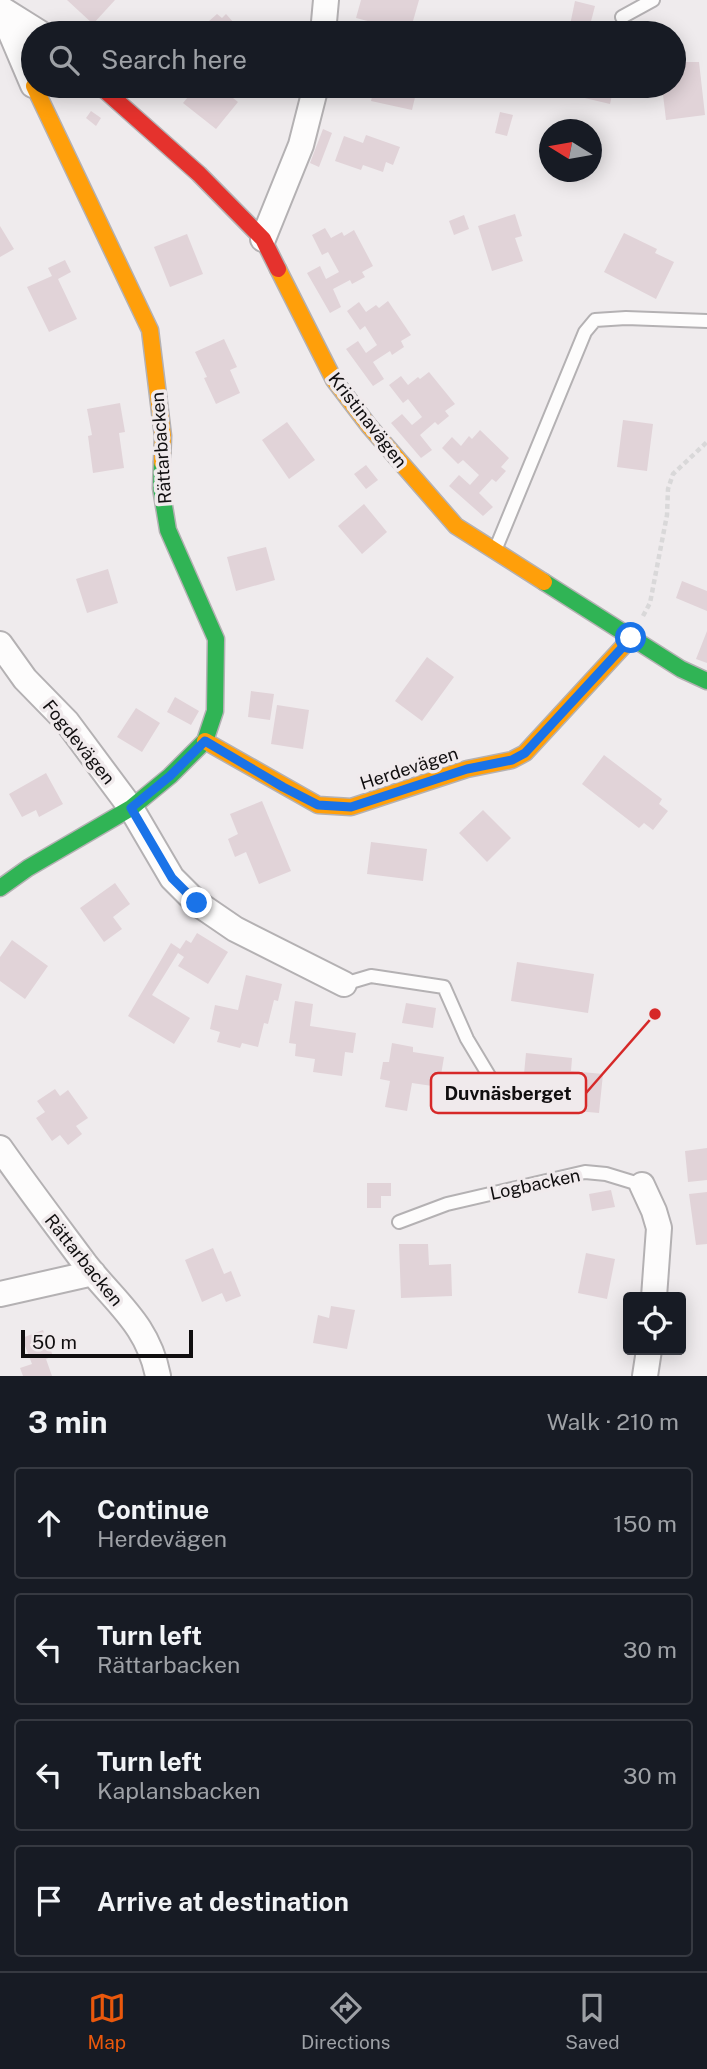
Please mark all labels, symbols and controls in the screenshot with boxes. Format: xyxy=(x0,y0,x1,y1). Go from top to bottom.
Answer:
search box xyxy=(21,21,686,98)
icon: search xyxy=(45,41,83,79)
text: Search here xyxy=(101,44,247,75)
north arrow xyxy=(539,119,602,182)
street label: Kristinavägen xyxy=(324,368,412,472)
street label: Rättarbacken xyxy=(147,391,175,505)
route start xyxy=(615,622,646,653)
street label: Fogdevägen xyxy=(39,696,119,788)
street label: Herdevägen xyxy=(357,742,461,794)
route end xyxy=(181,887,212,918)
callout: Duvnäsberget xyxy=(431,1073,586,1113)
text: Duvnäsberget xyxy=(444,1082,572,1104)
street label: Logbacken xyxy=(488,1164,582,1204)
street label: Rättarbacken xyxy=(41,1210,127,1310)
map controls xyxy=(623,1292,686,1355)
button: locate xyxy=(623,1292,686,1355)
scale bar xyxy=(21,1327,192,1359)
text: 50 m xyxy=(32,1331,77,1353)
text: 3 min xyxy=(28,1404,107,1440)
text: Walk · 210 m xyxy=(547,1408,679,1435)
text: Continue xyxy=(97,1494,209,1525)
icon: ahead xyxy=(30,1504,68,1542)
text: 150 m xyxy=(613,1510,677,1537)
text: Herdevägen xyxy=(97,1525,227,1552)
text: Turn left xyxy=(97,1620,202,1651)
icon: left xyxy=(30,1630,68,1668)
text: 30 m xyxy=(623,1636,677,1663)
text: Rättarbacken xyxy=(97,1651,240,1678)
text: Turn left xyxy=(97,1746,202,1777)
icon: left xyxy=(30,1756,68,1794)
text: 30 m xyxy=(623,1762,677,1789)
text: Kaplansbacken xyxy=(97,1777,261,1804)
icon: arrive xyxy=(30,1882,68,1920)
text: Arrive at destination xyxy=(97,1886,349,1917)
tab: Map xyxy=(87,1989,126,2053)
tab: Directions xyxy=(301,1989,390,2053)
tab: Saved xyxy=(565,1989,620,2053)

